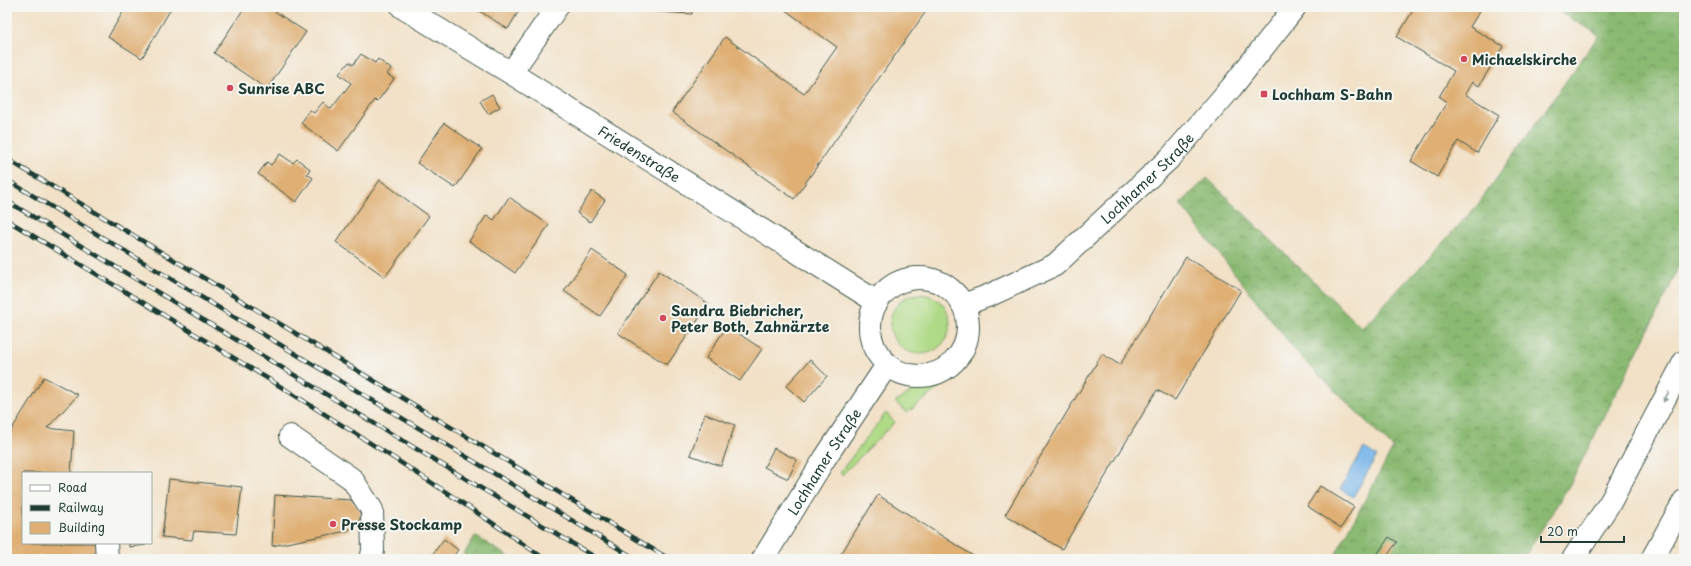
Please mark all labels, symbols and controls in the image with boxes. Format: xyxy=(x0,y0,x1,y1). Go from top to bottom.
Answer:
place label: Michaelskirche xyxy=(1472,49,1577,70)
marker: Michaelskirche xyxy=(1459,54,1469,64)
place label: Sunrise ABC xyxy=(238,78,325,99)
marker: Sunrise ABC xyxy=(225,83,235,93)
place label: Lochham S-Bahn xyxy=(1272,84,1393,105)
marker: Lochham S-Bahn xyxy=(1259,89,1269,99)
street label: Friedenstraße xyxy=(594,120,685,187)
street label: Lochhamer Straße xyxy=(1096,128,1198,228)
place label: Sandra Biebricher, Peter Both, Zahnärzte xyxy=(671,300,830,337)
marker: Sandra Biebricher, Peter Both, Zahnärzte xyxy=(658,313,668,323)
one-way arrow xyxy=(1663,391,1669,403)
street label: Lochhamer Straße xyxy=(782,404,866,519)
legend xyxy=(22,472,152,544)
text: Road xyxy=(58,478,87,496)
text: Railway xyxy=(58,498,104,516)
place label: Presse Stockamp xyxy=(341,514,462,535)
text: Building xyxy=(58,518,105,536)
scale bar xyxy=(1541,518,1624,544)
marker: Presse Stockamp xyxy=(328,519,338,529)
text: 20 m xyxy=(1547,522,1578,540)

